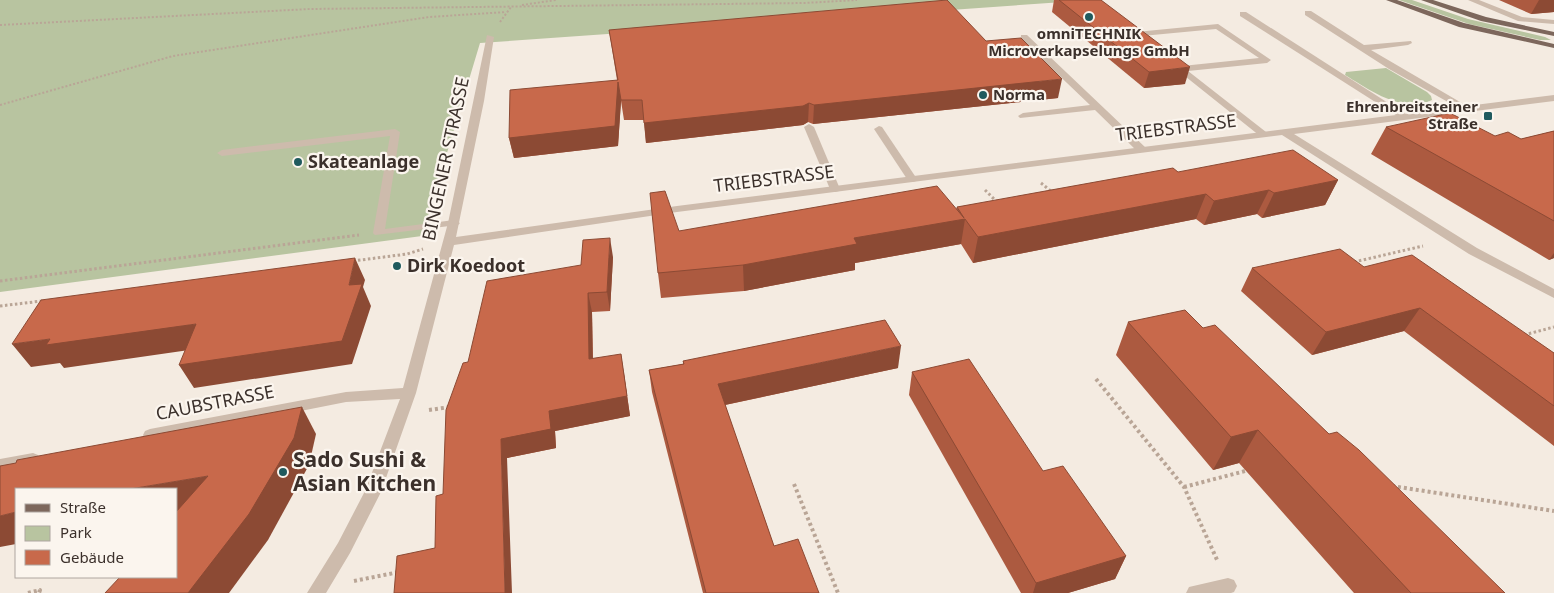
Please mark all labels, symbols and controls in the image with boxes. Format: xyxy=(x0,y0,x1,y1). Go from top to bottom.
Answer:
marker: omniTECHNIK Microverkapselungs GmbH xyxy=(1083,11,1095,23)
place label: omniTECHNIK Microverkapselungs GmbH xyxy=(988,23,1190,60)
street label: BINGENER STRASSE xyxy=(416,75,474,243)
place label: Norma xyxy=(993,84,1045,104)
marker: Norma xyxy=(977,89,989,101)
place label: Ehrenbreitsteiner Straße xyxy=(1346,96,1478,133)
street label: TRIEBSTRASSE xyxy=(1114,108,1238,146)
marker: Ehrenbreitsteiner Straße xyxy=(1482,110,1494,122)
place label: Skateanlage xyxy=(308,149,419,173)
marker: Skateanlage xyxy=(292,156,304,168)
street label: TRIEBSTRASSE xyxy=(712,159,836,197)
place label: Dirk Koedoot xyxy=(407,253,525,277)
marker: Dirk Koedoot xyxy=(391,260,403,272)
street label: CAUBSTRASSE xyxy=(154,379,276,425)
place label: Sado Sushi & Asian Kitchen xyxy=(293,445,436,497)
marker: Sado Sushi & Asian Kitchen xyxy=(277,466,289,478)
legend xyxy=(15,488,178,578)
text: Straße xyxy=(60,497,106,517)
text: Park xyxy=(60,522,92,542)
text: Gebäude xyxy=(60,547,124,567)

